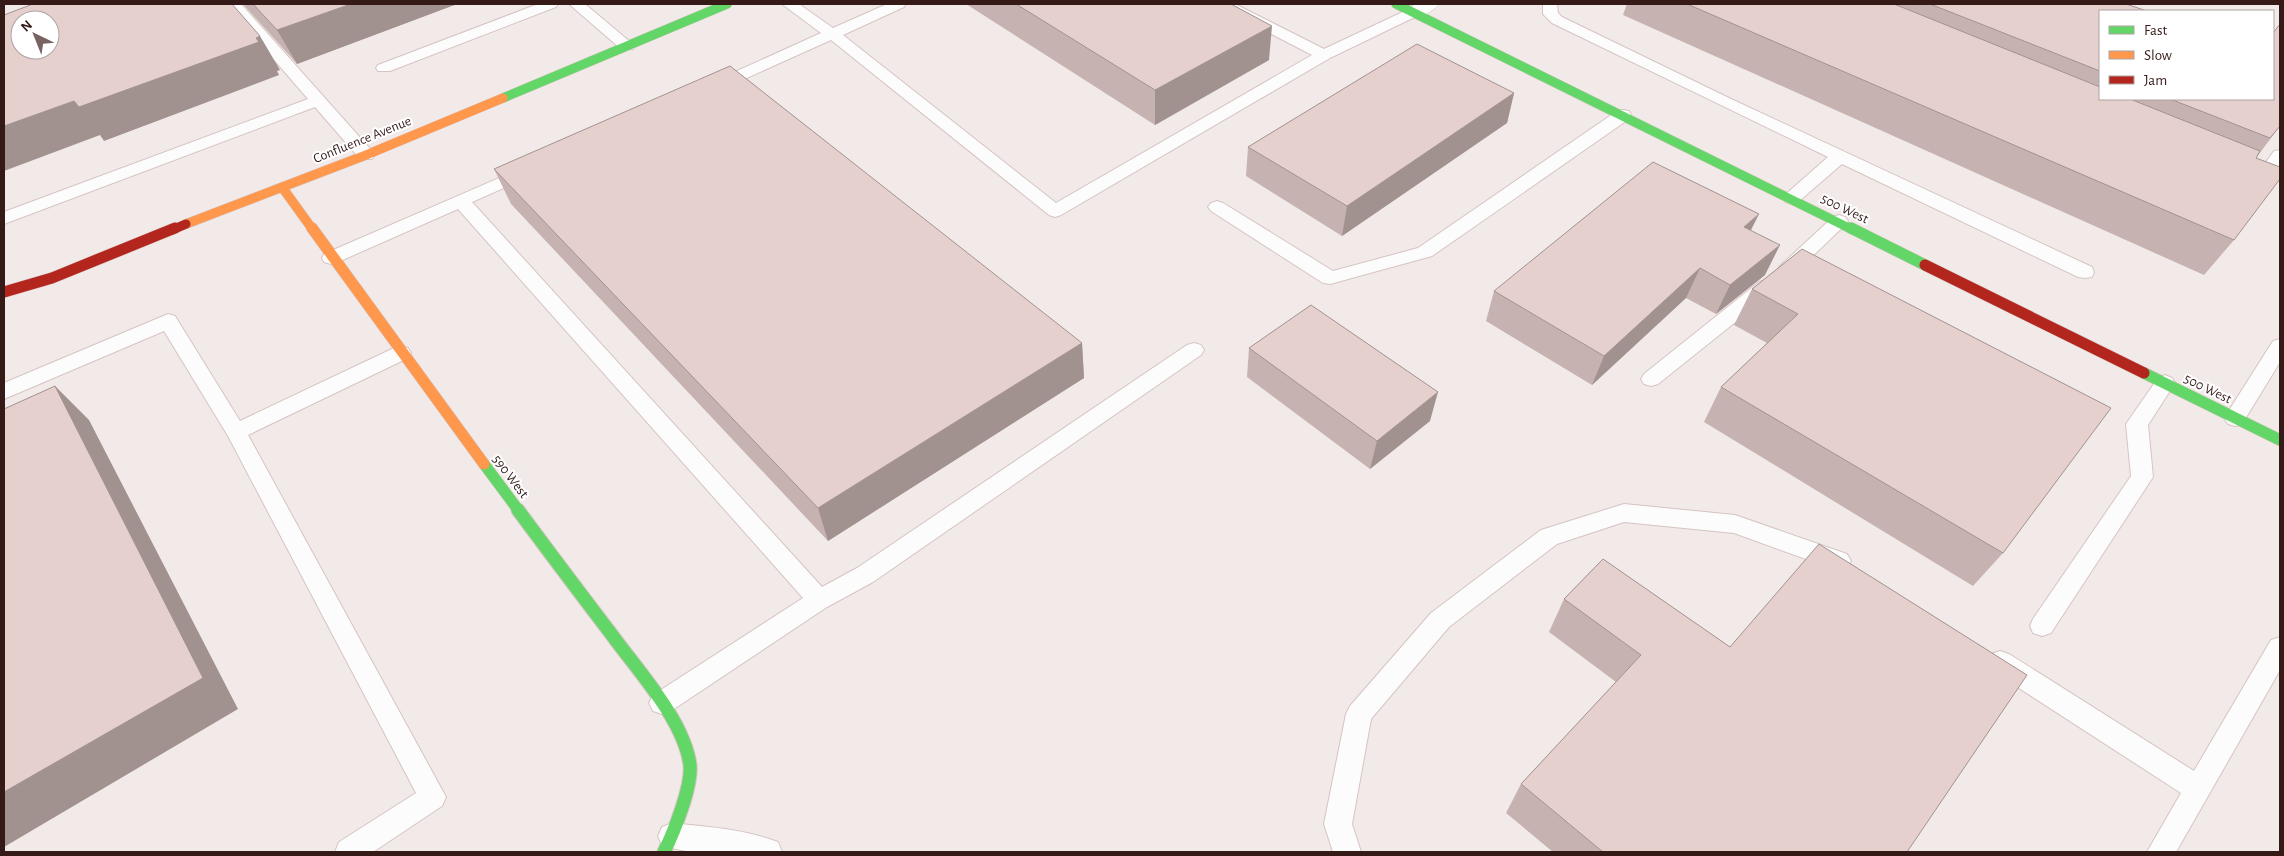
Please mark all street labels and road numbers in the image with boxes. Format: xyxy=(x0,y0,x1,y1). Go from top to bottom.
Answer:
street label: Confluence Avenue xyxy=(311,114,413,166)
street label: 500 West xyxy=(1819,191,1871,227)
street label: 500 West xyxy=(2182,371,2234,407)
street label: 590 West xyxy=(490,452,531,501)

